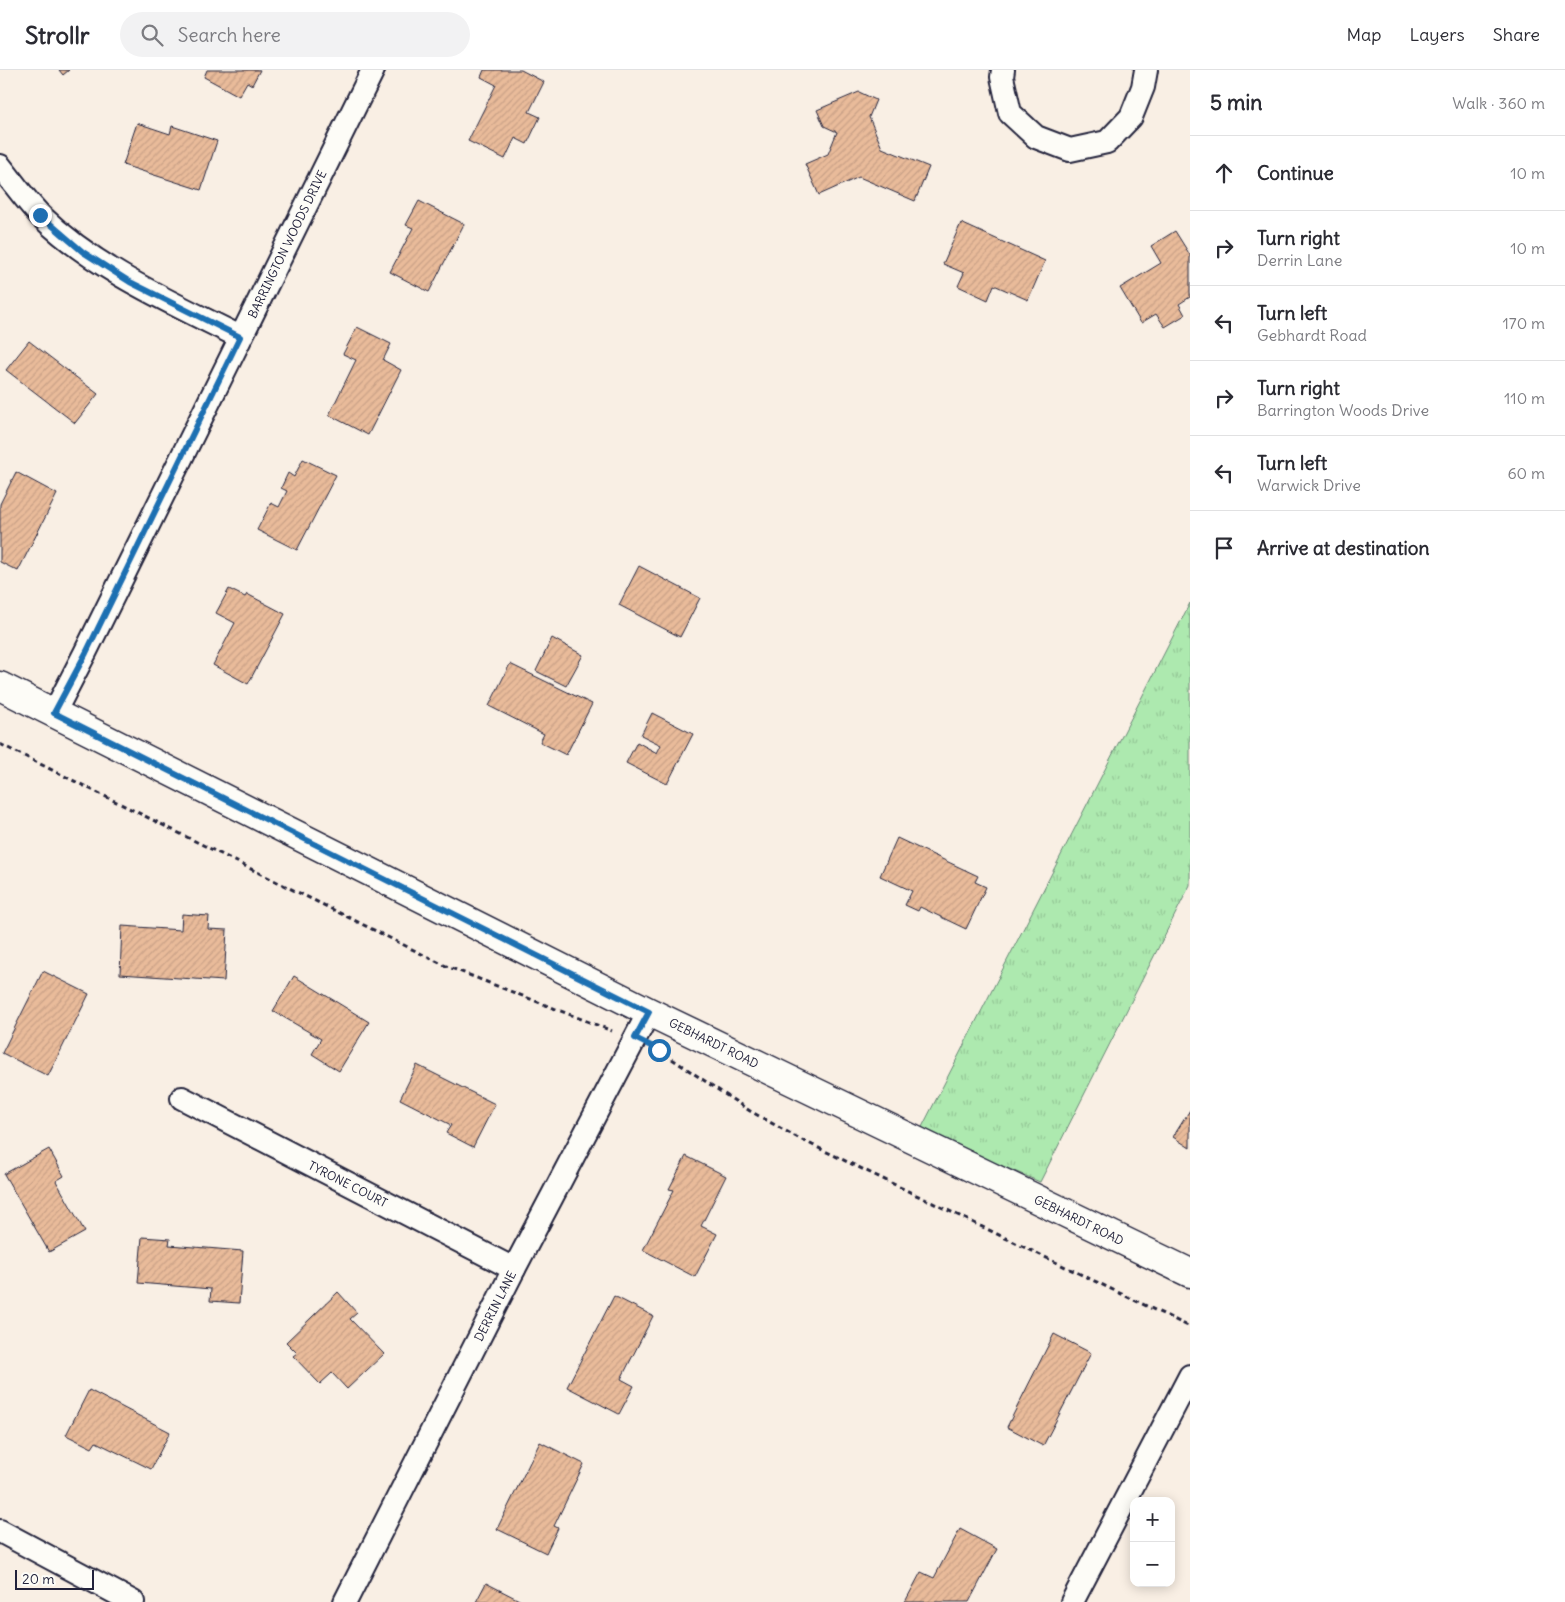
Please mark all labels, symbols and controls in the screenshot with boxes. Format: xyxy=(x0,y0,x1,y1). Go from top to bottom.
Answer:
search box xyxy=(120,12,470,57)
text: Strollr xyxy=(25,20,90,50)
icon: search xyxy=(138,21,166,49)
text: Search here xyxy=(178,23,281,47)
text: Map xyxy=(1346,23,1381,46)
text: Layers xyxy=(1409,23,1465,46)
text: Share xyxy=(1493,23,1540,46)
text: 5 min xyxy=(1210,89,1262,116)
text: Walk · 360 m xyxy=(1452,93,1545,113)
icon: ahead xyxy=(1210,159,1238,187)
text: Continue xyxy=(1257,161,1334,185)
text: 10 m xyxy=(1510,163,1545,183)
street label: BARRINGTON WOODS DRIVE xyxy=(245,168,329,320)
route end xyxy=(29,204,52,227)
text: Turn right xyxy=(1257,226,1340,250)
icon: right xyxy=(1210,234,1238,262)
text: 10 m xyxy=(1510,238,1545,258)
text: Derrin Lane xyxy=(1257,250,1342,270)
text: Turn left xyxy=(1257,301,1327,325)
icon: left xyxy=(1210,309,1238,337)
text: 170 m xyxy=(1502,313,1545,333)
text: Gebhardt Road xyxy=(1257,325,1367,345)
text: Turn right xyxy=(1257,376,1340,400)
icon: right xyxy=(1210,384,1238,412)
text: 110 m xyxy=(1504,388,1545,408)
text: Barrington Woods Drive xyxy=(1257,400,1429,420)
text: Turn left xyxy=(1257,451,1327,475)
icon: left xyxy=(1210,459,1238,487)
text: 60 m xyxy=(1507,463,1545,483)
text: Warwick Drive xyxy=(1257,475,1361,495)
icon: arrive xyxy=(1210,534,1238,562)
text: Arrive at destination xyxy=(1257,536,1430,560)
street label: GEBHARDT ROAD xyxy=(667,1015,761,1071)
route start xyxy=(648,1039,671,1062)
street label: TYRONE COURT xyxy=(306,1158,390,1210)
street label: GEBHARDT ROAD xyxy=(1032,1192,1126,1248)
street label: DERRIN LANE xyxy=(471,1268,519,1344)
map controls xyxy=(1130,1497,1175,1587)
button: + xyxy=(1130,1497,1175,1542)
button: − xyxy=(1130,1542,1175,1587)
scale bar xyxy=(15,1567,94,1590)
text: 20 m xyxy=(22,1570,55,1588)

